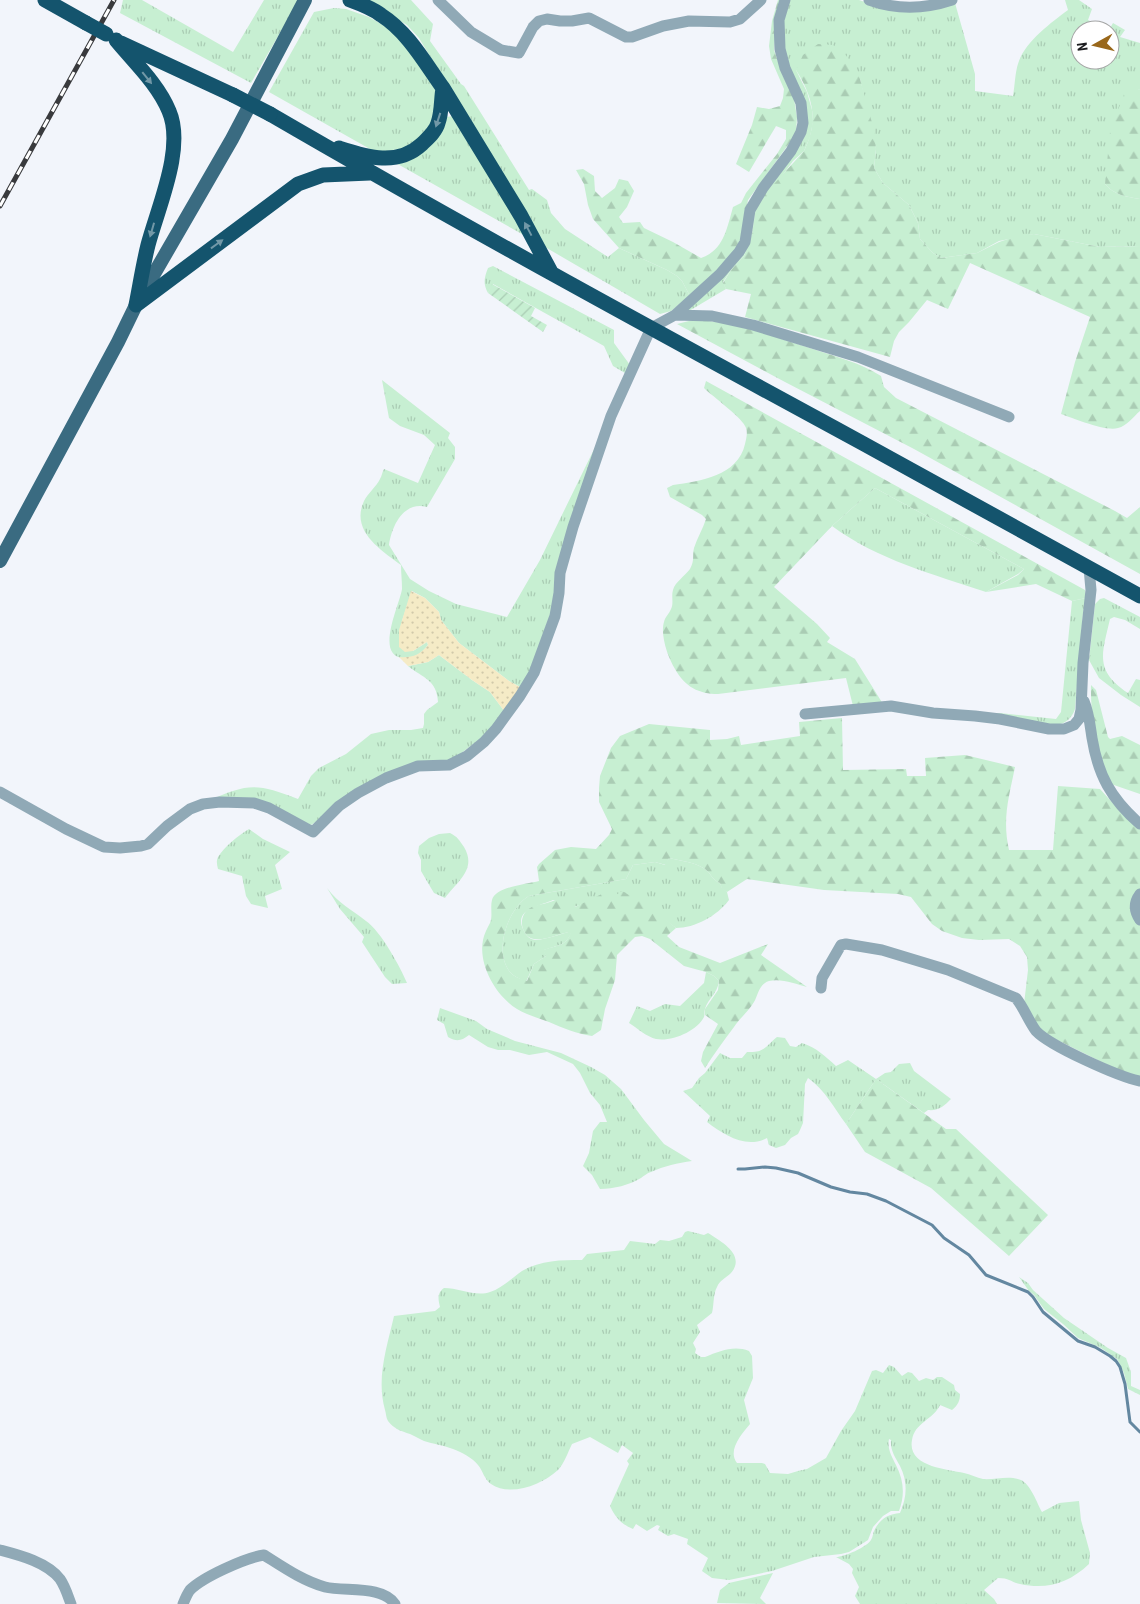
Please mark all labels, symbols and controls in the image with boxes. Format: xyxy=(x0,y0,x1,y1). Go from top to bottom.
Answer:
north arrow xyxy=(1070,20,1120,70)
text: N xyxy=(1074,41,1091,52)
one-way arrow xyxy=(141,72,152,84)
one-way arrow xyxy=(433,113,441,128)
one-way arrow xyxy=(148,222,156,237)
one-way arrow xyxy=(524,222,532,237)
one-way arrow xyxy=(210,239,224,249)

